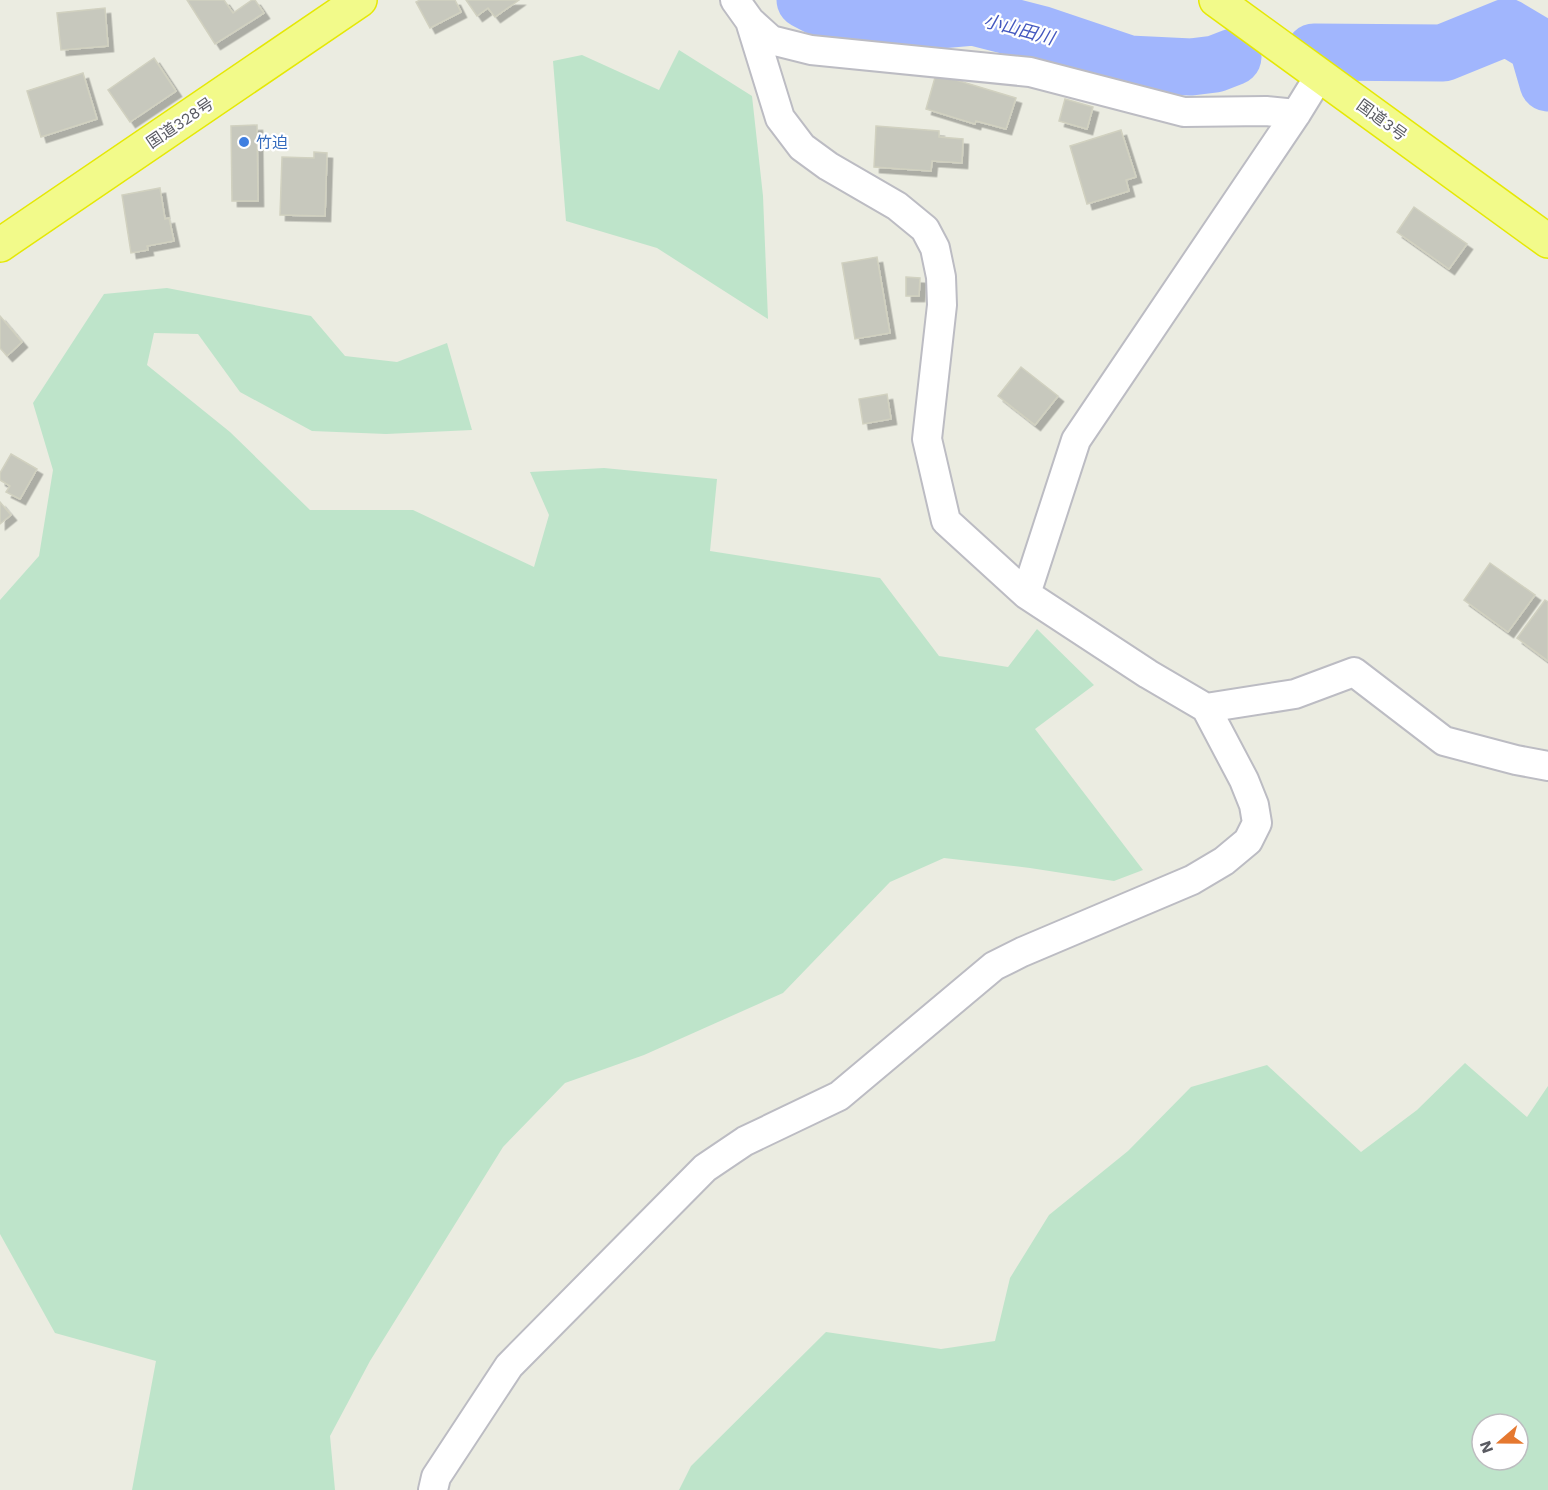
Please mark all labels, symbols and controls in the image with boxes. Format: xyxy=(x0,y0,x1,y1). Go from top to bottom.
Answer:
water label: 小山田川 xyxy=(982,10,1058,49)
street label: 国道328号 xyxy=(143,94,217,152)
street label: 国道3号 xyxy=(1353,95,1411,145)
place label: 竹迫 xyxy=(256,133,288,152)
marker: 竹迫 xyxy=(237,135,251,149)
north arrow xyxy=(1470,1412,1530,1472)
text: N xyxy=(1475,1438,1497,1456)

